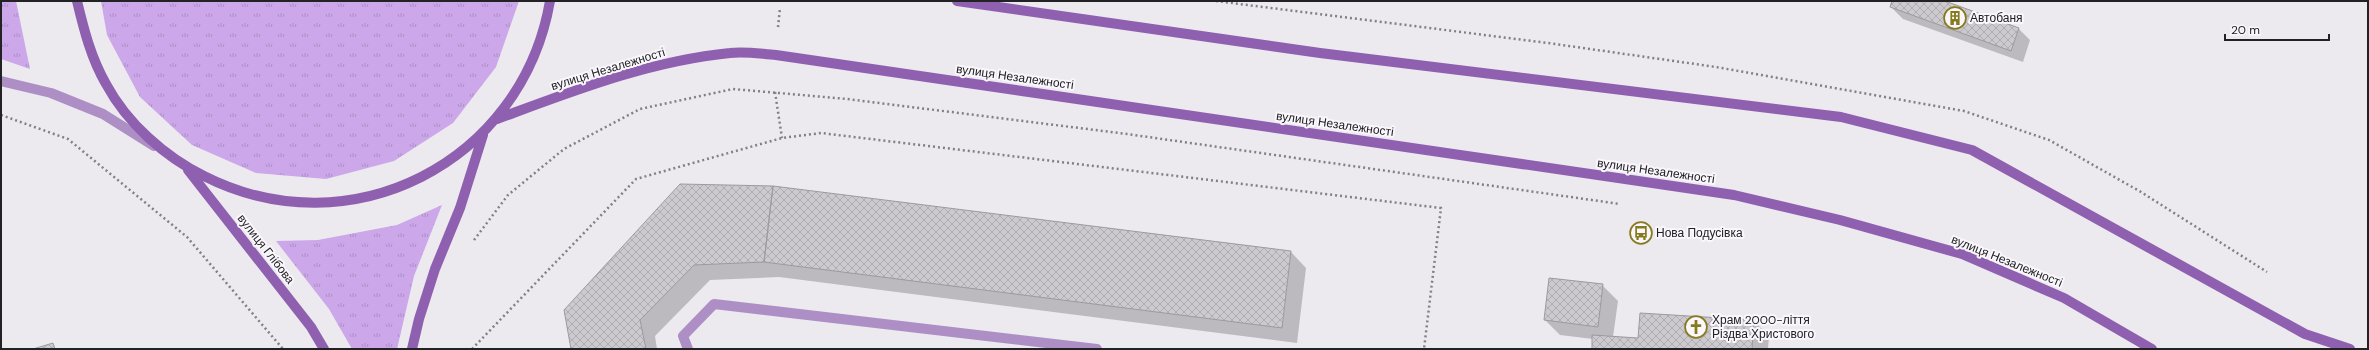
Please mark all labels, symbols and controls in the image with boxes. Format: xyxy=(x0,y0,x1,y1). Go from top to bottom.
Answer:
building icon: Автобаня xyxy=(1942,5,1968,31)
place label: Автобаня xyxy=(1970,10,2023,26)
scale bar xyxy=(2225,16,2329,42)
text: 20 m xyxy=(2231,22,2260,38)
street label: вулиця Незалежності xyxy=(549,44,667,94)
street label: вулиця Незалежності xyxy=(955,61,1075,93)
street label: вулиця Незалежності xyxy=(1275,108,1395,140)
street label: вулиця Незалежності xyxy=(1596,155,1716,187)
street label: вулиця Глібова xyxy=(234,211,298,287)
bus stop icon: Нова Подусівка xyxy=(1628,220,1654,246)
place label: Нова Подусівка xyxy=(1656,225,1743,241)
street label: вулиця Незалежності xyxy=(1949,231,2065,291)
place label: Храм 2000-ліття Різдва Христового xyxy=(1712,312,1814,342)
church icon: Храм 2000-ліття Різдва Христового xyxy=(1683,314,1709,340)

